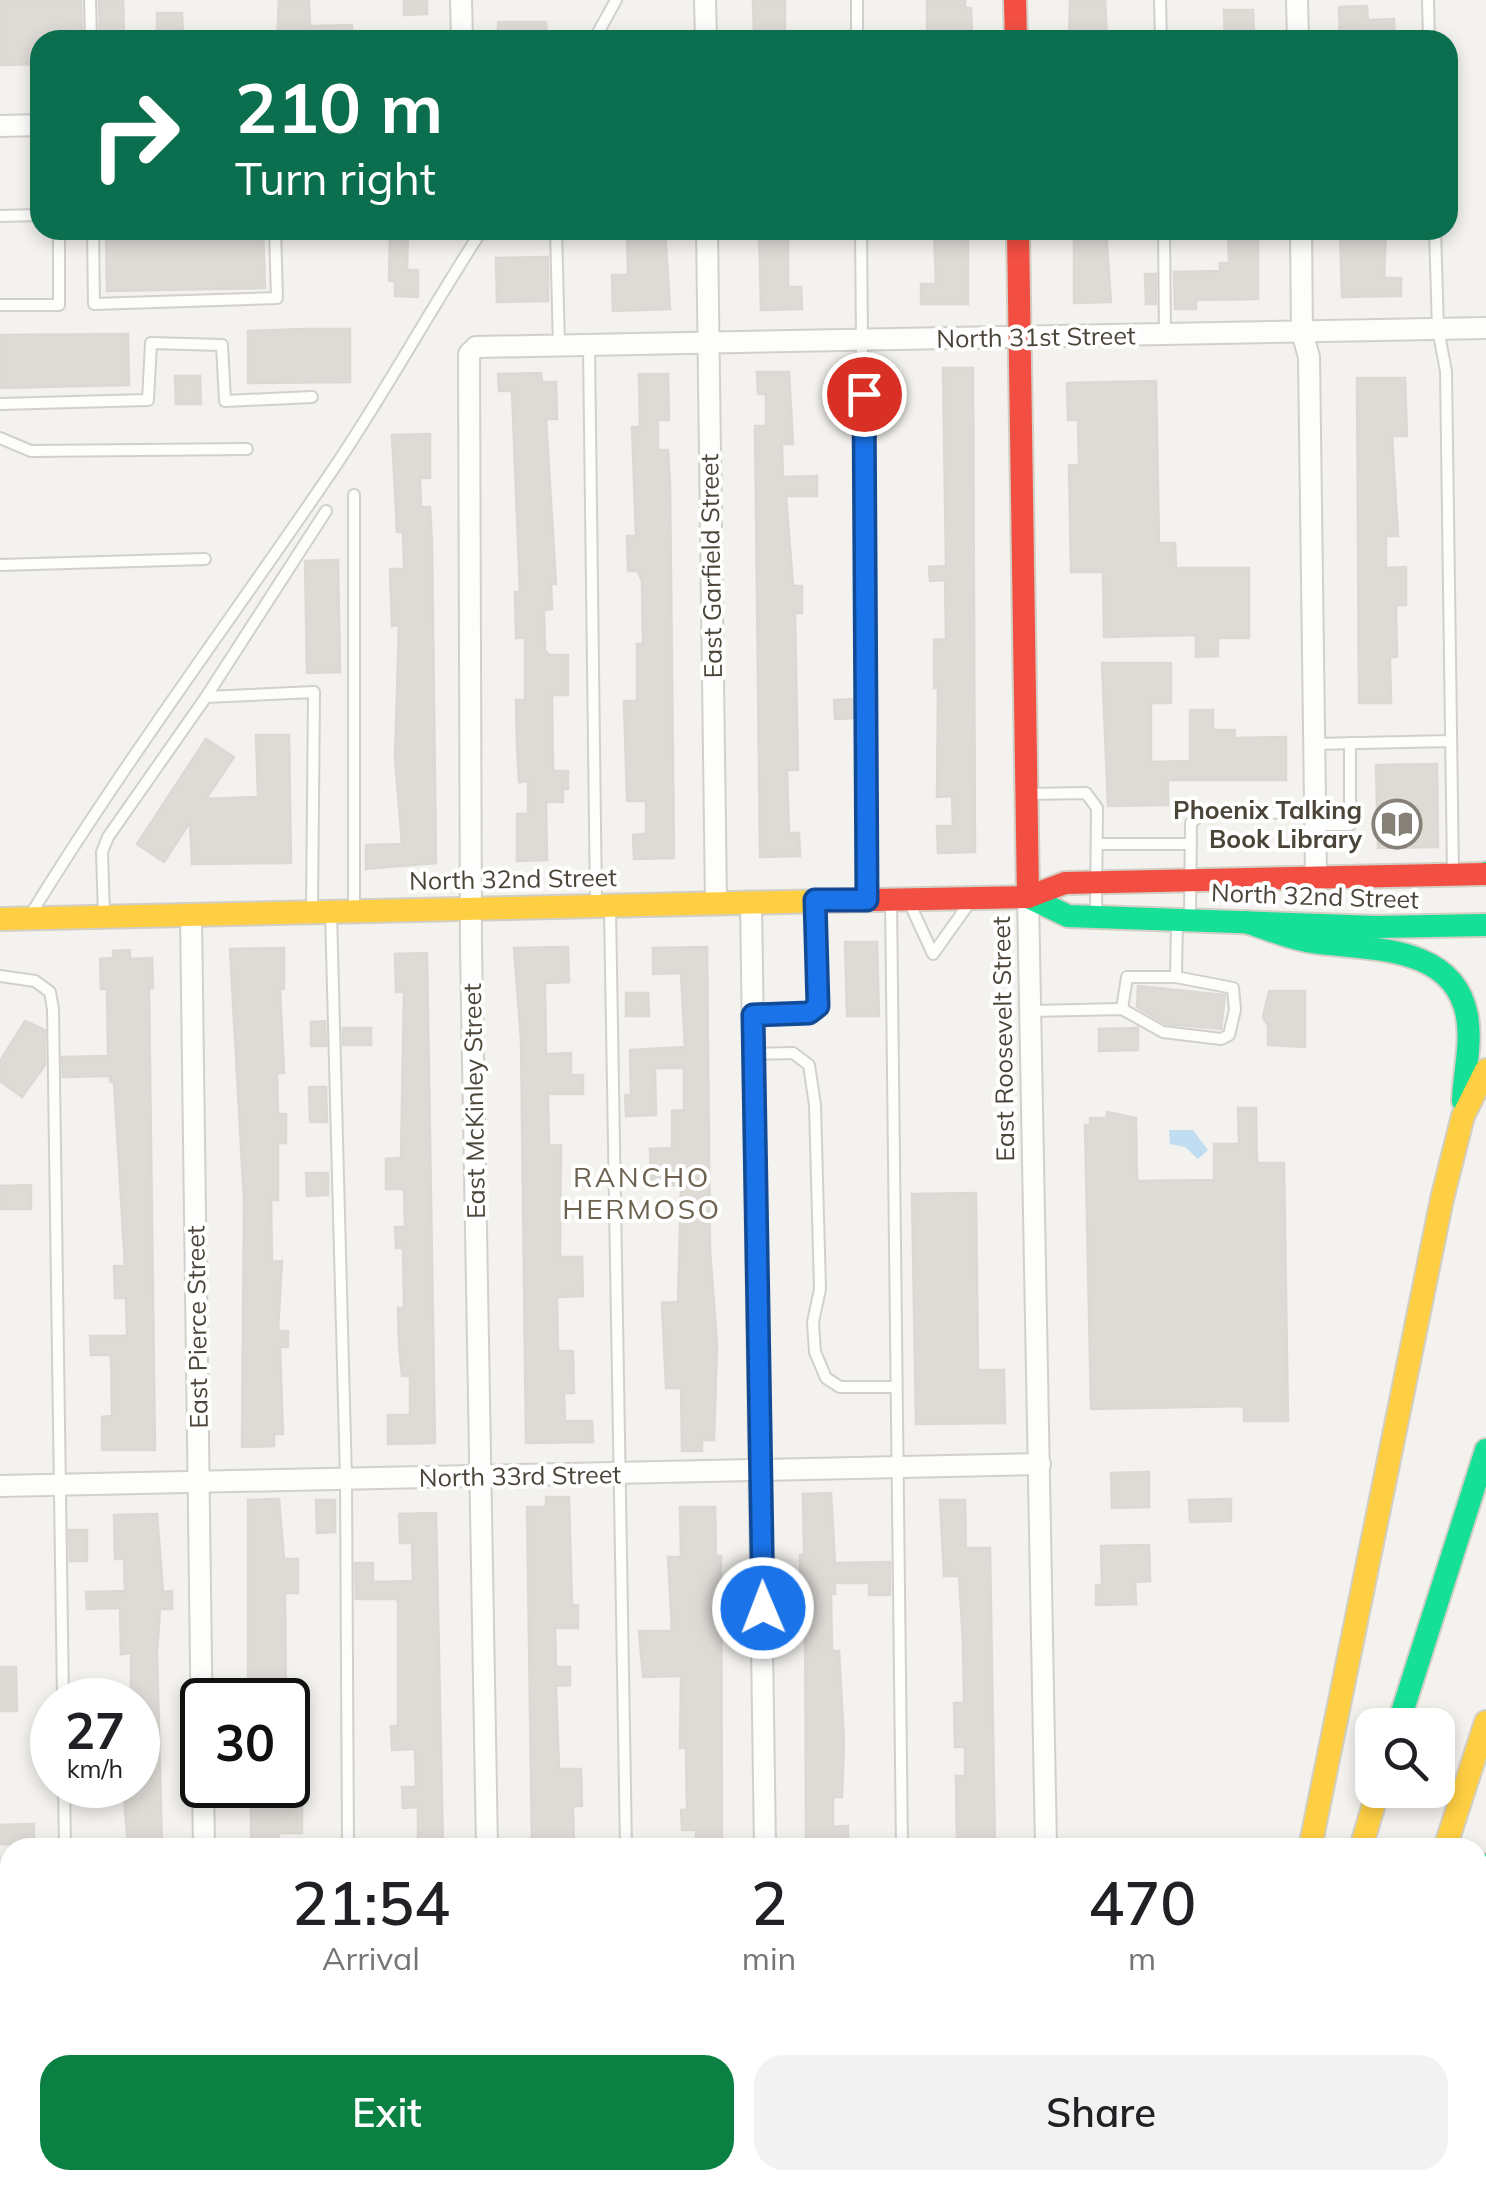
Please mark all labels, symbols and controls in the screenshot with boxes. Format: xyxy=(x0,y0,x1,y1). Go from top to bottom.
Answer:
text: 210 m xyxy=(235,63,443,151)
icon: right xyxy=(70,70,200,200)
text: Turn right xyxy=(235,150,436,206)
street label: North 31st Street xyxy=(936,319,1136,354)
pin xyxy=(822,352,907,437)
icon: arrive xyxy=(837,367,892,422)
street label: East Garfield Street xyxy=(693,453,728,679)
place label: Phoenix Talking Book Library xyxy=(1173,794,1362,854)
library icon: Phoenix Talking Book Library xyxy=(1371,798,1423,850)
street label: North 32nd Street xyxy=(409,861,617,896)
street label: North 32nd Street xyxy=(1211,876,1420,915)
street label: East Roosevelt Street xyxy=(985,916,1020,1162)
street label: East McKinley Street xyxy=(456,983,491,1219)
district label: RANCHO HERMOSO xyxy=(562,1159,722,1226)
street label: East Pierce Street xyxy=(179,1225,214,1429)
street label: North 33rd Street xyxy=(419,1458,622,1493)
position arrow xyxy=(711,1556,815,1660)
speed limit sign: 30 xyxy=(180,1678,310,1808)
text: 27 xyxy=(65,1699,125,1762)
map controls xyxy=(1355,1708,1455,1808)
button: search xyxy=(1355,1708,1455,1808)
text: km/h xyxy=(67,1753,123,1784)
text: 21:54 xyxy=(292,1865,450,1940)
text: 2 xyxy=(751,1865,787,1940)
text: 470 xyxy=(1088,1865,1196,1940)
text: Arrival xyxy=(322,1938,420,1978)
text: min xyxy=(742,1938,796,1978)
text: m xyxy=(1128,1938,1156,1978)
button: Exit xyxy=(40,2055,734,2170)
button: Share xyxy=(754,2055,1448,2170)

